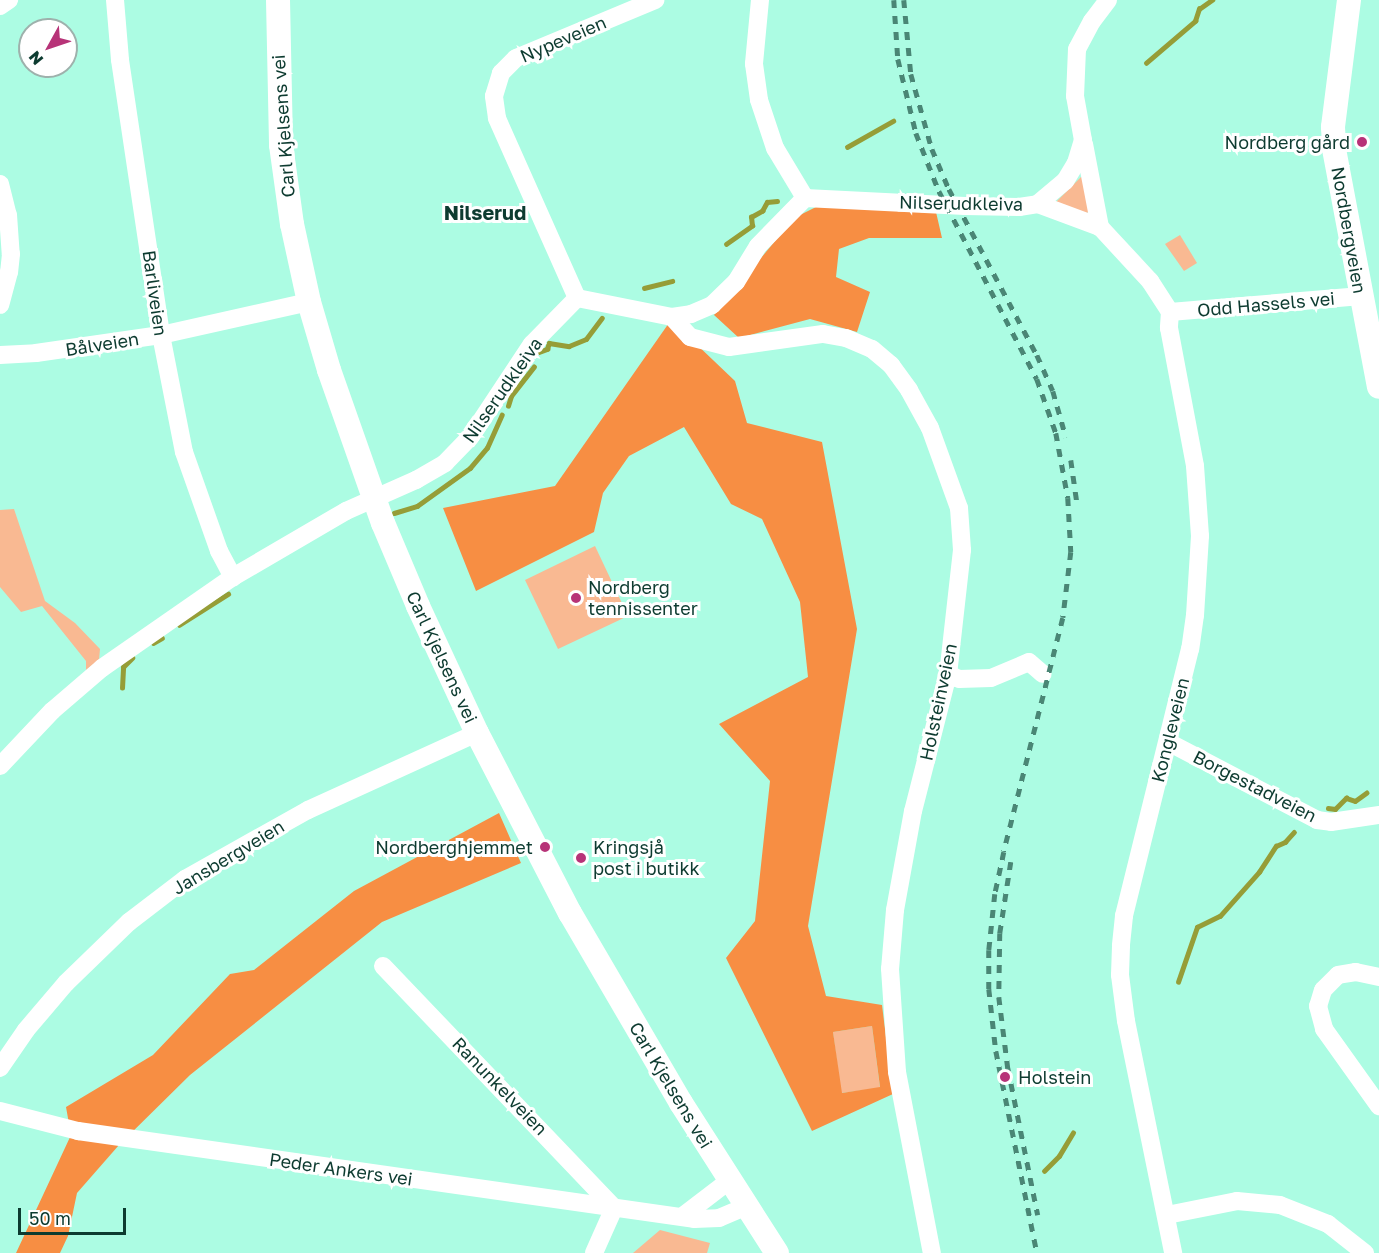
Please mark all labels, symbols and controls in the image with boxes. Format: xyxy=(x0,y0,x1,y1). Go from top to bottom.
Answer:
street label: Nypeveien xyxy=(517,11,609,67)
north arrow xyxy=(18,18,78,78)
text: N xyxy=(24,47,47,69)
street label: Carl Kjelsens vei xyxy=(267,54,299,198)
place label: Nordberg gård xyxy=(1225,131,1350,153)
marker: Nordberg gård xyxy=(1355,135,1369,149)
street label: Nordbergveien xyxy=(1327,165,1371,295)
street label: Nilserudkleiva xyxy=(899,191,1023,215)
district label: Nilserud xyxy=(444,200,526,224)
street label: Barliveien xyxy=(138,249,172,337)
street label: Odd Hassels vei xyxy=(1196,287,1336,321)
street label: Bålveien xyxy=(64,328,140,360)
street label: Nilserudkleiva xyxy=(458,333,546,447)
place label: Nordberg tennissenter xyxy=(588,577,698,620)
street label: Carl Kjelsens vei xyxy=(402,588,482,726)
marker: Nordberg tennissenter xyxy=(569,591,583,605)
street label: Holsteinveien xyxy=(915,641,961,763)
street label: Kongleveien xyxy=(1147,675,1193,785)
street label: Borgestadveien xyxy=(1190,746,1320,826)
street label: Jansbergveien xyxy=(168,815,288,899)
place label: Nordberghjemmet xyxy=(375,836,533,858)
place label: Kringsjå post i butikk xyxy=(593,837,700,880)
marker: Nordberghjemmet xyxy=(538,840,552,854)
marker: Kringsjå post i butikk xyxy=(574,851,588,865)
street label: Carl Kjelsens vei xyxy=(625,1018,717,1152)
street label: Ranunkelveien xyxy=(448,1033,552,1139)
place label: Holstein xyxy=(1018,1066,1091,1088)
marker: Holstein xyxy=(996,1068,1014,1086)
street label: Peder Ankers vei xyxy=(268,1148,414,1190)
scale bar xyxy=(21,1196,129,1234)
text: 50 m xyxy=(29,1207,71,1229)

